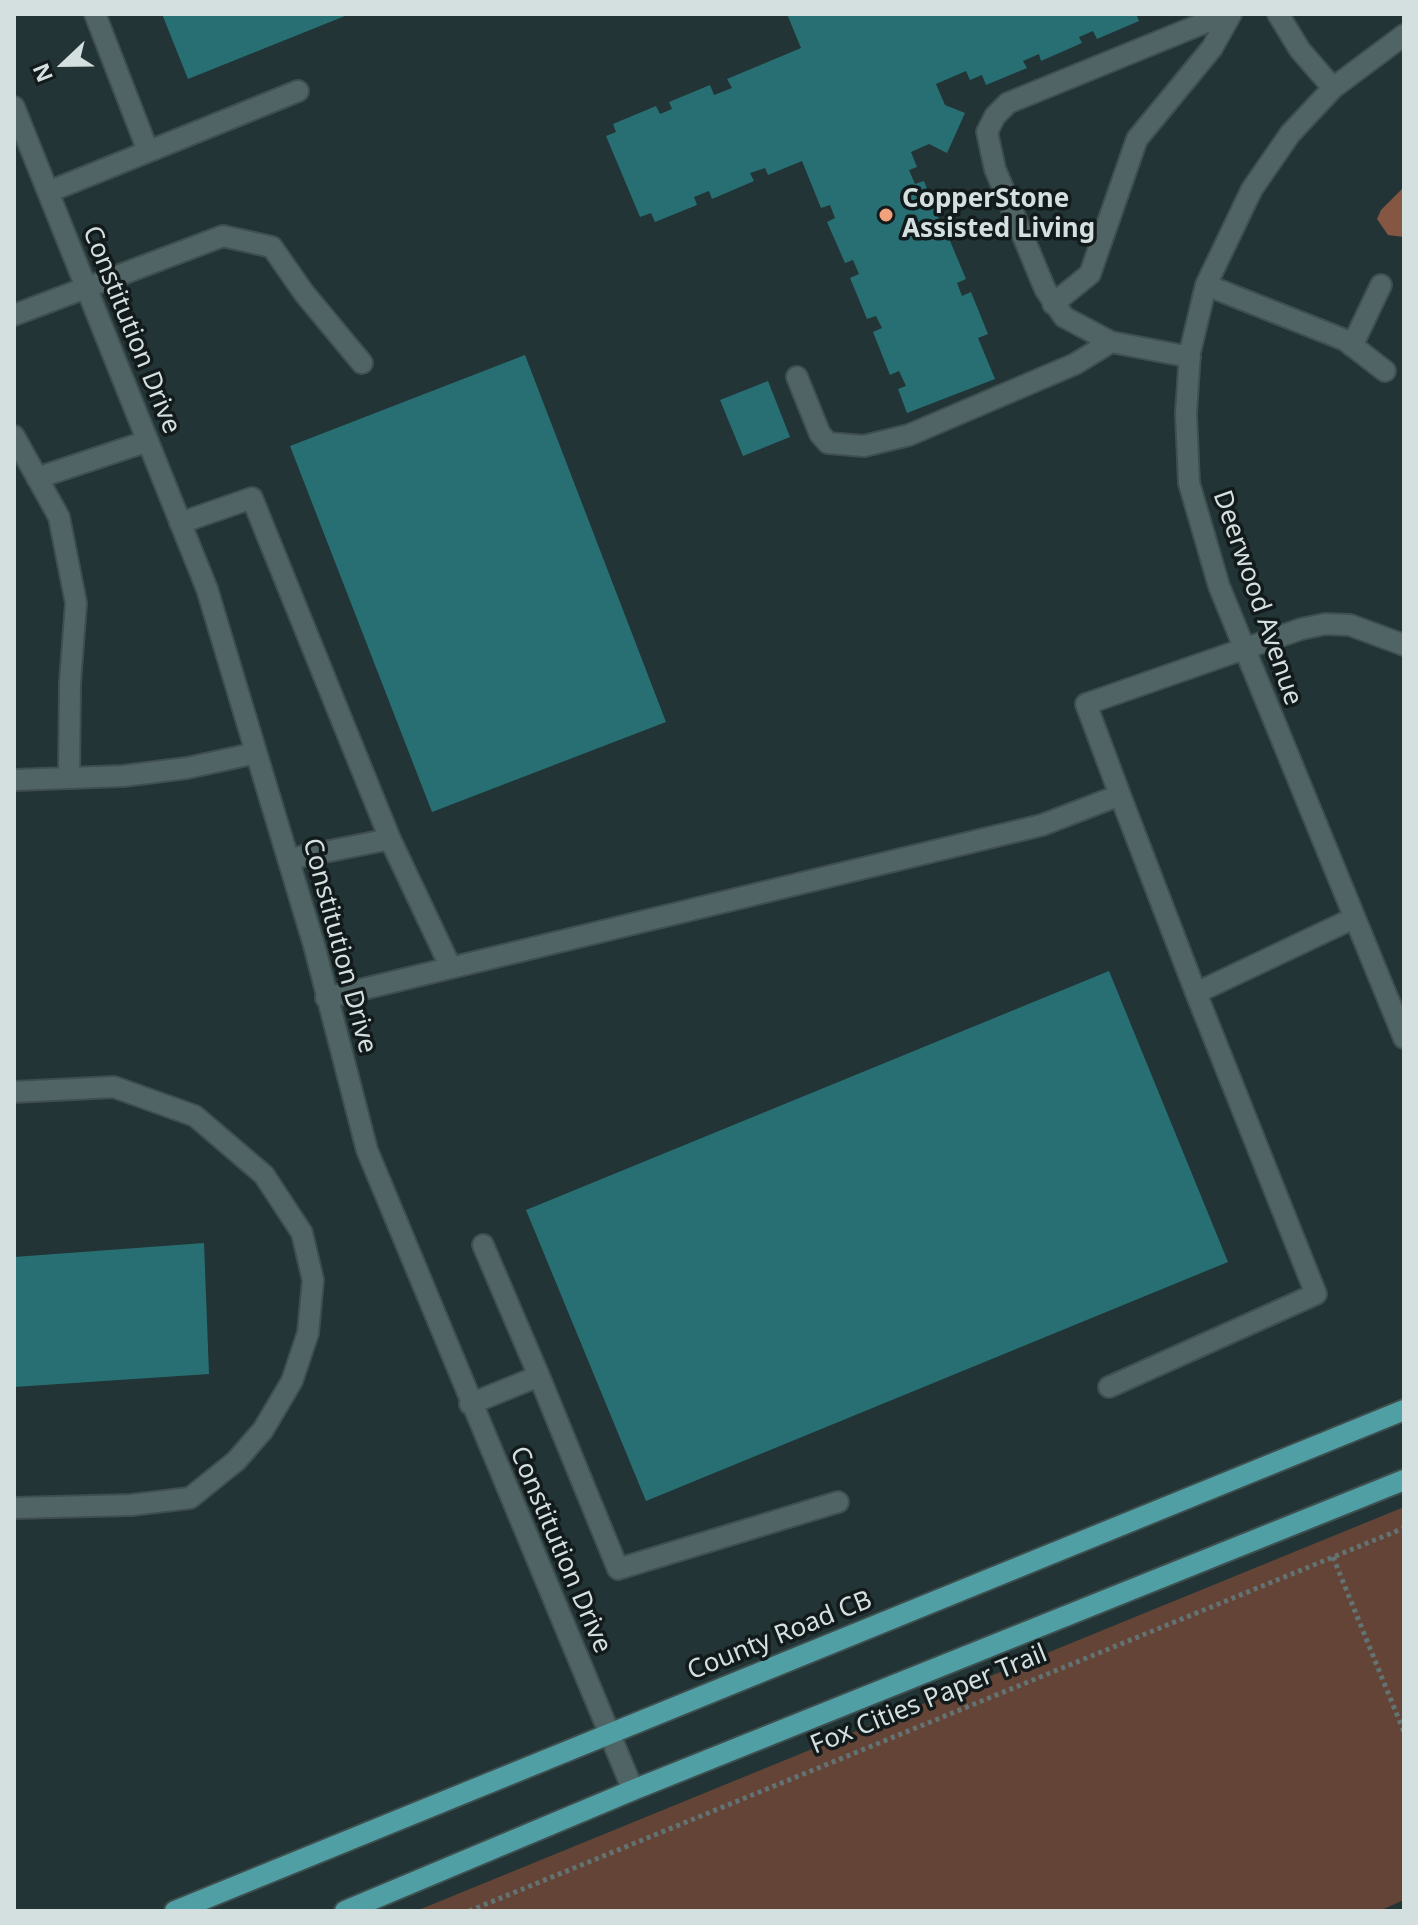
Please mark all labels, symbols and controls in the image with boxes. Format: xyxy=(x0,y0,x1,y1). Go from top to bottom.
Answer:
north arrow xyxy=(24,24,104,104)
text: N xyxy=(24,59,59,87)
place label: CopperStone Assisted Living xyxy=(902,184,1095,246)
marker: CopperStone Assisted Living xyxy=(877,206,895,224)
street label: Constitution Drive xyxy=(75,222,187,438)
street label: Deerwood Avenue xyxy=(1206,487,1308,709)
street label: Constitution Drive xyxy=(295,835,383,1057)
street label: Constitution Drive xyxy=(502,1442,618,1658)
street label: County Road CB xyxy=(683,1585,877,1687)
street label: Fox Cities Paper Trail xyxy=(806,1638,1052,1762)

